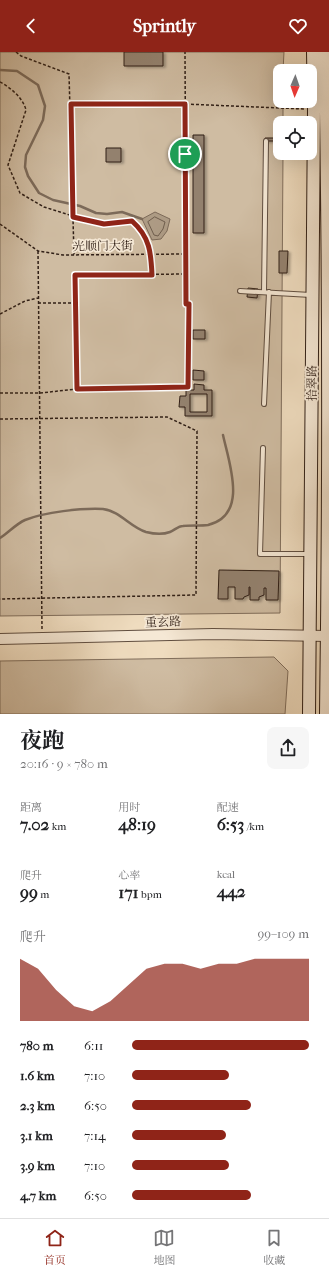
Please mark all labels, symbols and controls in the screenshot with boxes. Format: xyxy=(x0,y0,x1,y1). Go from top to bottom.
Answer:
icon: back xyxy=(20,15,42,37)
icon: heart xyxy=(287,15,309,37)
text: Sprintly xyxy=(133,16,196,37)
north arrow xyxy=(273,64,317,108)
map controls xyxy=(273,64,317,160)
button: locate xyxy=(273,116,317,160)
pin xyxy=(168,137,202,171)
icon: arrive xyxy=(174,143,196,165)
street label: 光顺门大街 xyxy=(73,238,134,254)
street label: 拾翠路 xyxy=(305,365,319,401)
street label: 重玄路 xyxy=(145,614,181,630)
button: share xyxy=(267,727,309,769)
text: 夜跑 xyxy=(20,728,64,754)
text: 20:16 · 9 × 780 m xyxy=(20,756,108,771)
text: 距离 xyxy=(20,801,42,814)
text: 用时 xyxy=(118,801,140,814)
text: 配速 xyxy=(217,801,239,814)
text: 7.02 xyxy=(20,814,49,834)
text: 48:19 xyxy=(118,814,156,834)
text: 6:53 xyxy=(217,814,244,834)
text: km xyxy=(49,820,66,833)
text: /km xyxy=(244,820,264,833)
text: kcal xyxy=(217,868,235,881)
text: 爬升 xyxy=(20,869,42,882)
text: 心率 xyxy=(118,869,140,882)
text: 442 xyxy=(217,881,246,901)
text: 99 xyxy=(20,882,38,902)
text: 171 xyxy=(118,882,139,902)
text: m xyxy=(38,888,49,901)
text: bpm xyxy=(139,888,162,901)
text: 99–109 m xyxy=(258,926,309,941)
text: 爬升 xyxy=(20,929,46,944)
text: 780 m xyxy=(20,1038,54,1053)
text: 6:11 xyxy=(84,1038,103,1053)
text: 1.6 km xyxy=(20,1068,54,1083)
text: 7:10 xyxy=(84,1068,105,1083)
text: 2.3 km xyxy=(20,1098,55,1113)
text: 6:50 xyxy=(84,1098,107,1113)
text: 3.1 km xyxy=(20,1128,53,1143)
text: 7:14 xyxy=(84,1128,106,1143)
text: 3.9 km xyxy=(20,1158,55,1173)
text: 7:10 xyxy=(84,1158,105,1173)
text: 4.7 km xyxy=(20,1188,56,1203)
text: 6:50 xyxy=(84,1188,107,1203)
tab: 首页 xyxy=(44,1227,66,1267)
tab: 地图 xyxy=(153,1227,175,1267)
tab: 收藏 xyxy=(263,1227,285,1267)

